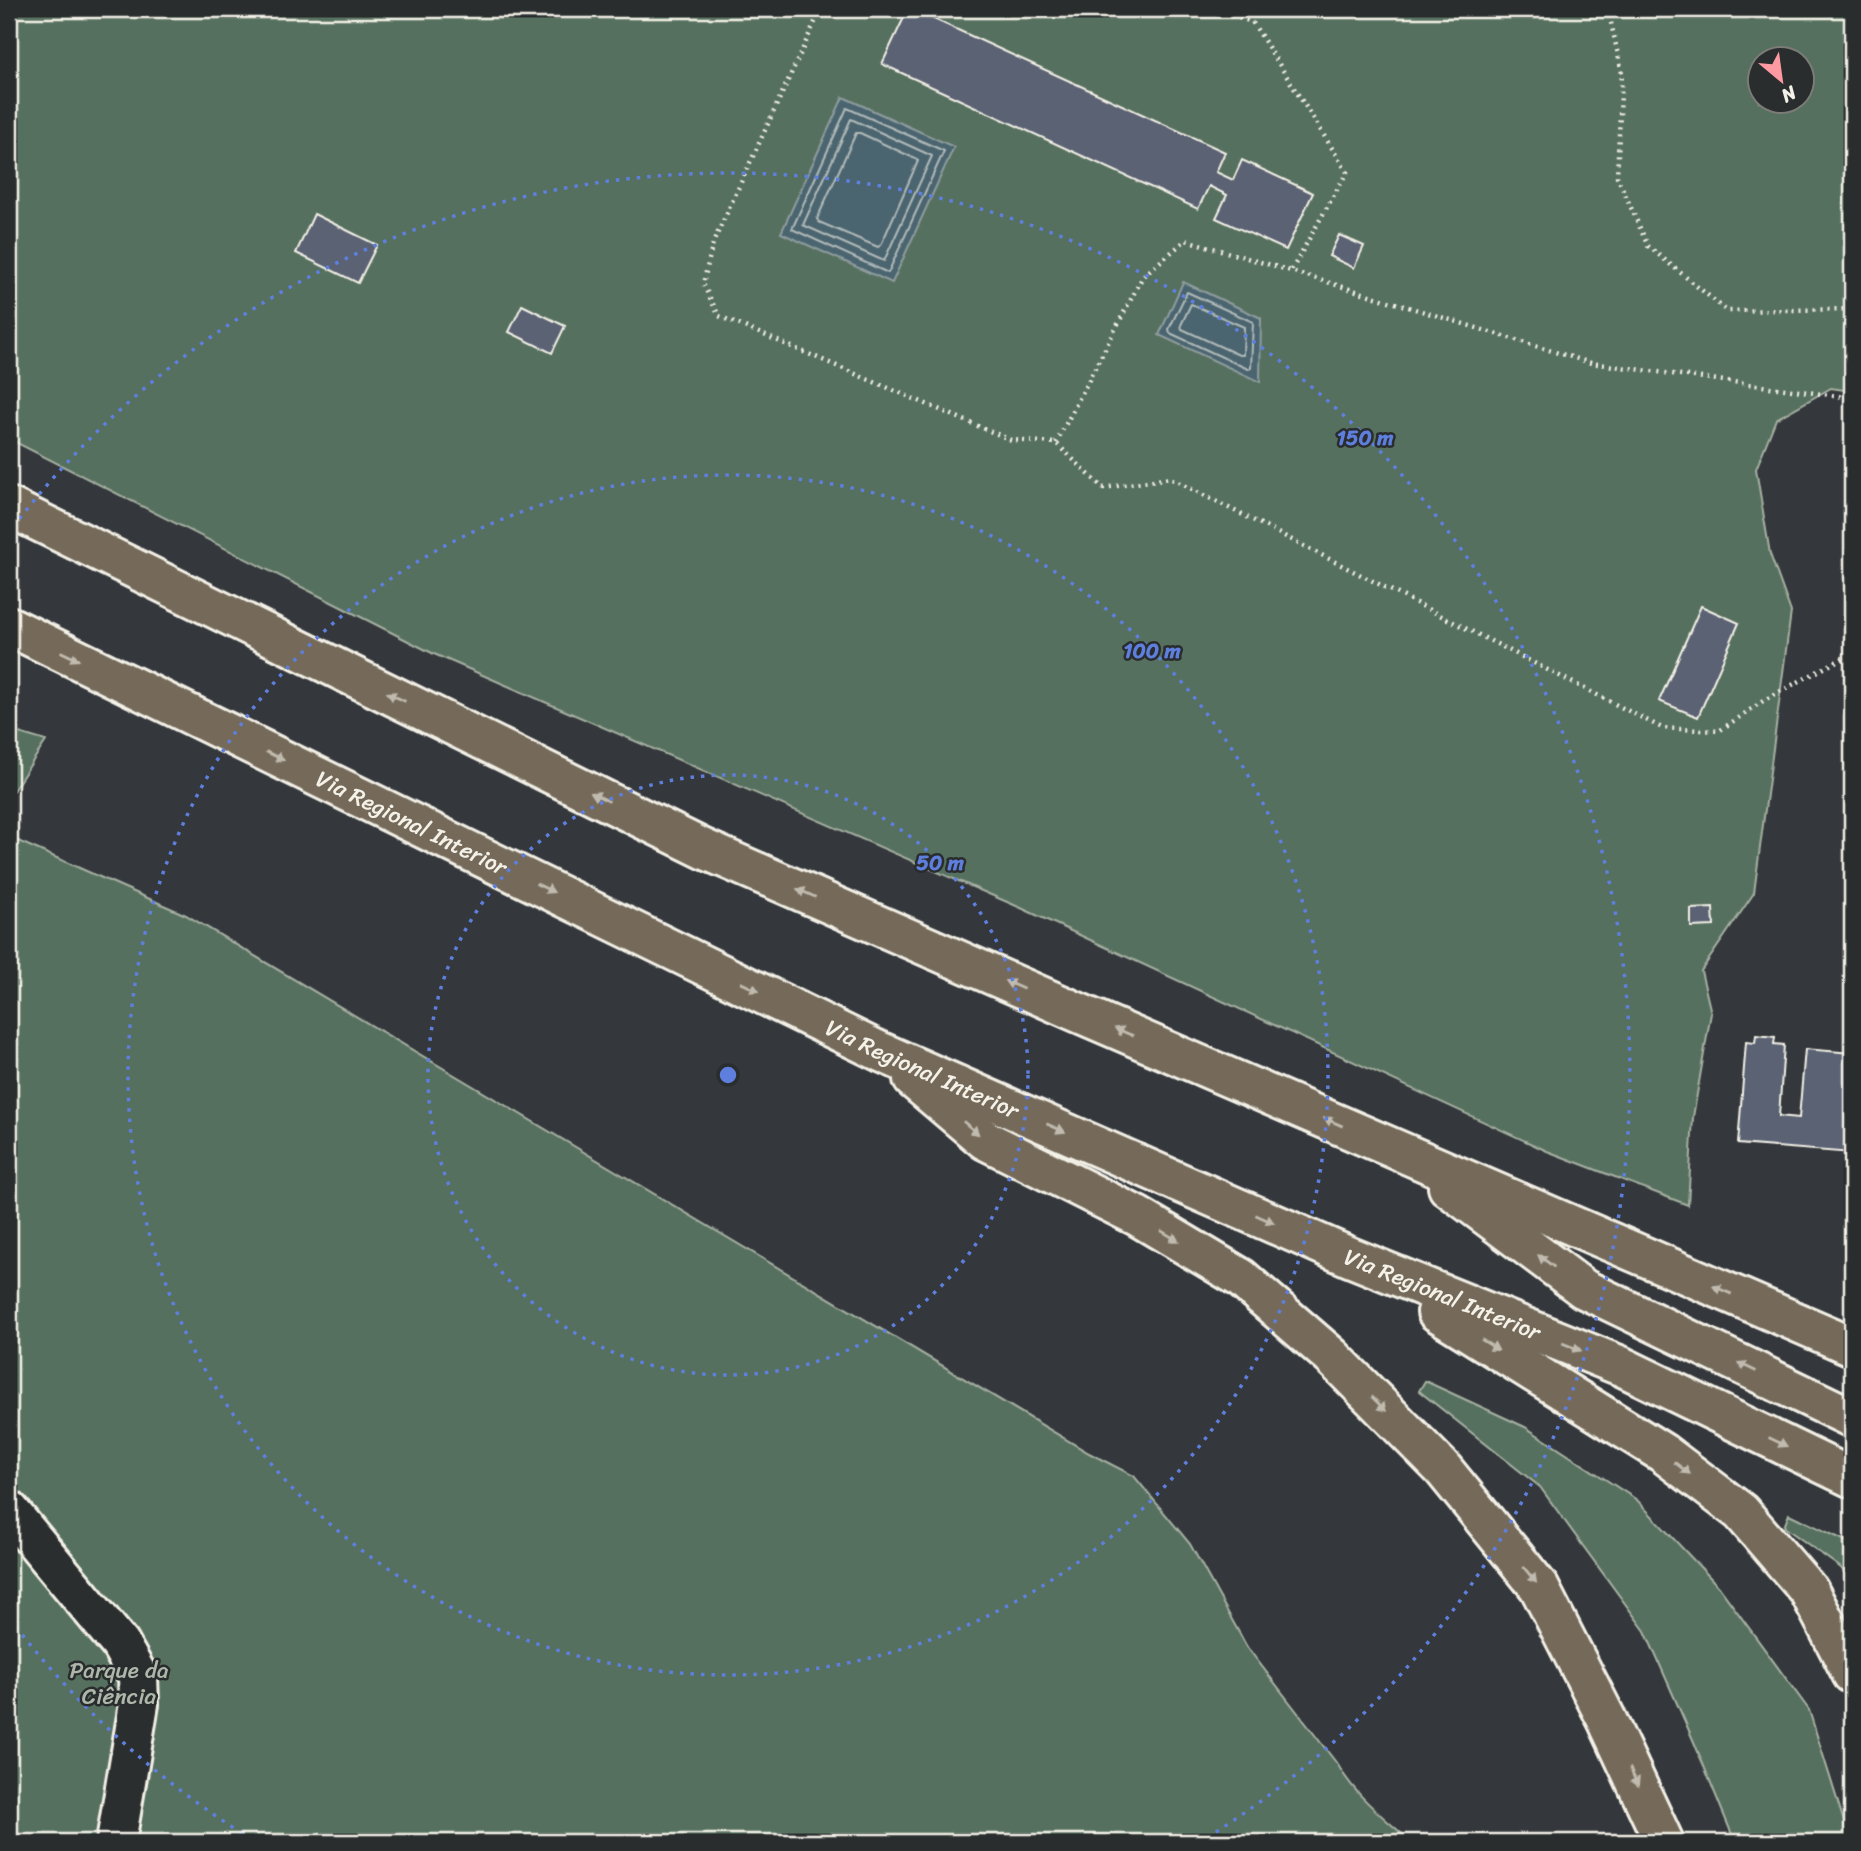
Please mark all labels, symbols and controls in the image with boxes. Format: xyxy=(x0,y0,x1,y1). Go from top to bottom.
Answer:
north arrow xyxy=(1745,46,1815,116)
text: N xyxy=(1775,76,1804,112)
text: 150 m xyxy=(1337,419,1394,457)
text: 100 m xyxy=(1123,632,1181,670)
one-way arrow xyxy=(60,650,80,662)
one-way arrow xyxy=(386,691,406,703)
one-way arrow xyxy=(265,750,285,761)
street label: Via Regional Interior xyxy=(308,759,516,888)
one-way arrow xyxy=(590,792,610,803)
text: 50 m xyxy=(916,844,965,882)
one-way arrow xyxy=(535,882,555,893)
one-way arrow xyxy=(796,887,816,899)
one-way arrow xyxy=(1004,979,1025,990)
one-way arrow xyxy=(740,982,760,993)
street label: Via Regional Interior xyxy=(818,1008,1027,1132)
one-way arrow xyxy=(1114,1026,1134,1038)
centre of rings xyxy=(716,1063,740,1087)
one-way arrow xyxy=(1323,1116,1344,1127)
one-way arrow xyxy=(962,1120,979,1135)
one-way arrow xyxy=(1046,1122,1066,1134)
one-way arrow xyxy=(1254,1214,1275,1225)
one-way arrow xyxy=(1161,1230,1180,1242)
street label: Via Regional Interior xyxy=(1338,1237,1548,1353)
one-way arrow xyxy=(1537,1254,1555,1268)
one-way arrow xyxy=(1712,1284,1732,1296)
one-way arrow xyxy=(1481,1338,1500,1351)
one-way arrow xyxy=(1561,1341,1582,1352)
one-way arrow xyxy=(1736,1361,1757,1372)
one-way arrow xyxy=(1371,1396,1388,1413)
one-way arrow xyxy=(1768,1436,1788,1448)
one-way arrow xyxy=(1673,1460,1691,1474)
one-way arrow xyxy=(1522,1566,1537,1583)
park label: Parque da Ciência xyxy=(69,1650,169,1717)
one-way arrow xyxy=(1628,1767,1640,1787)

